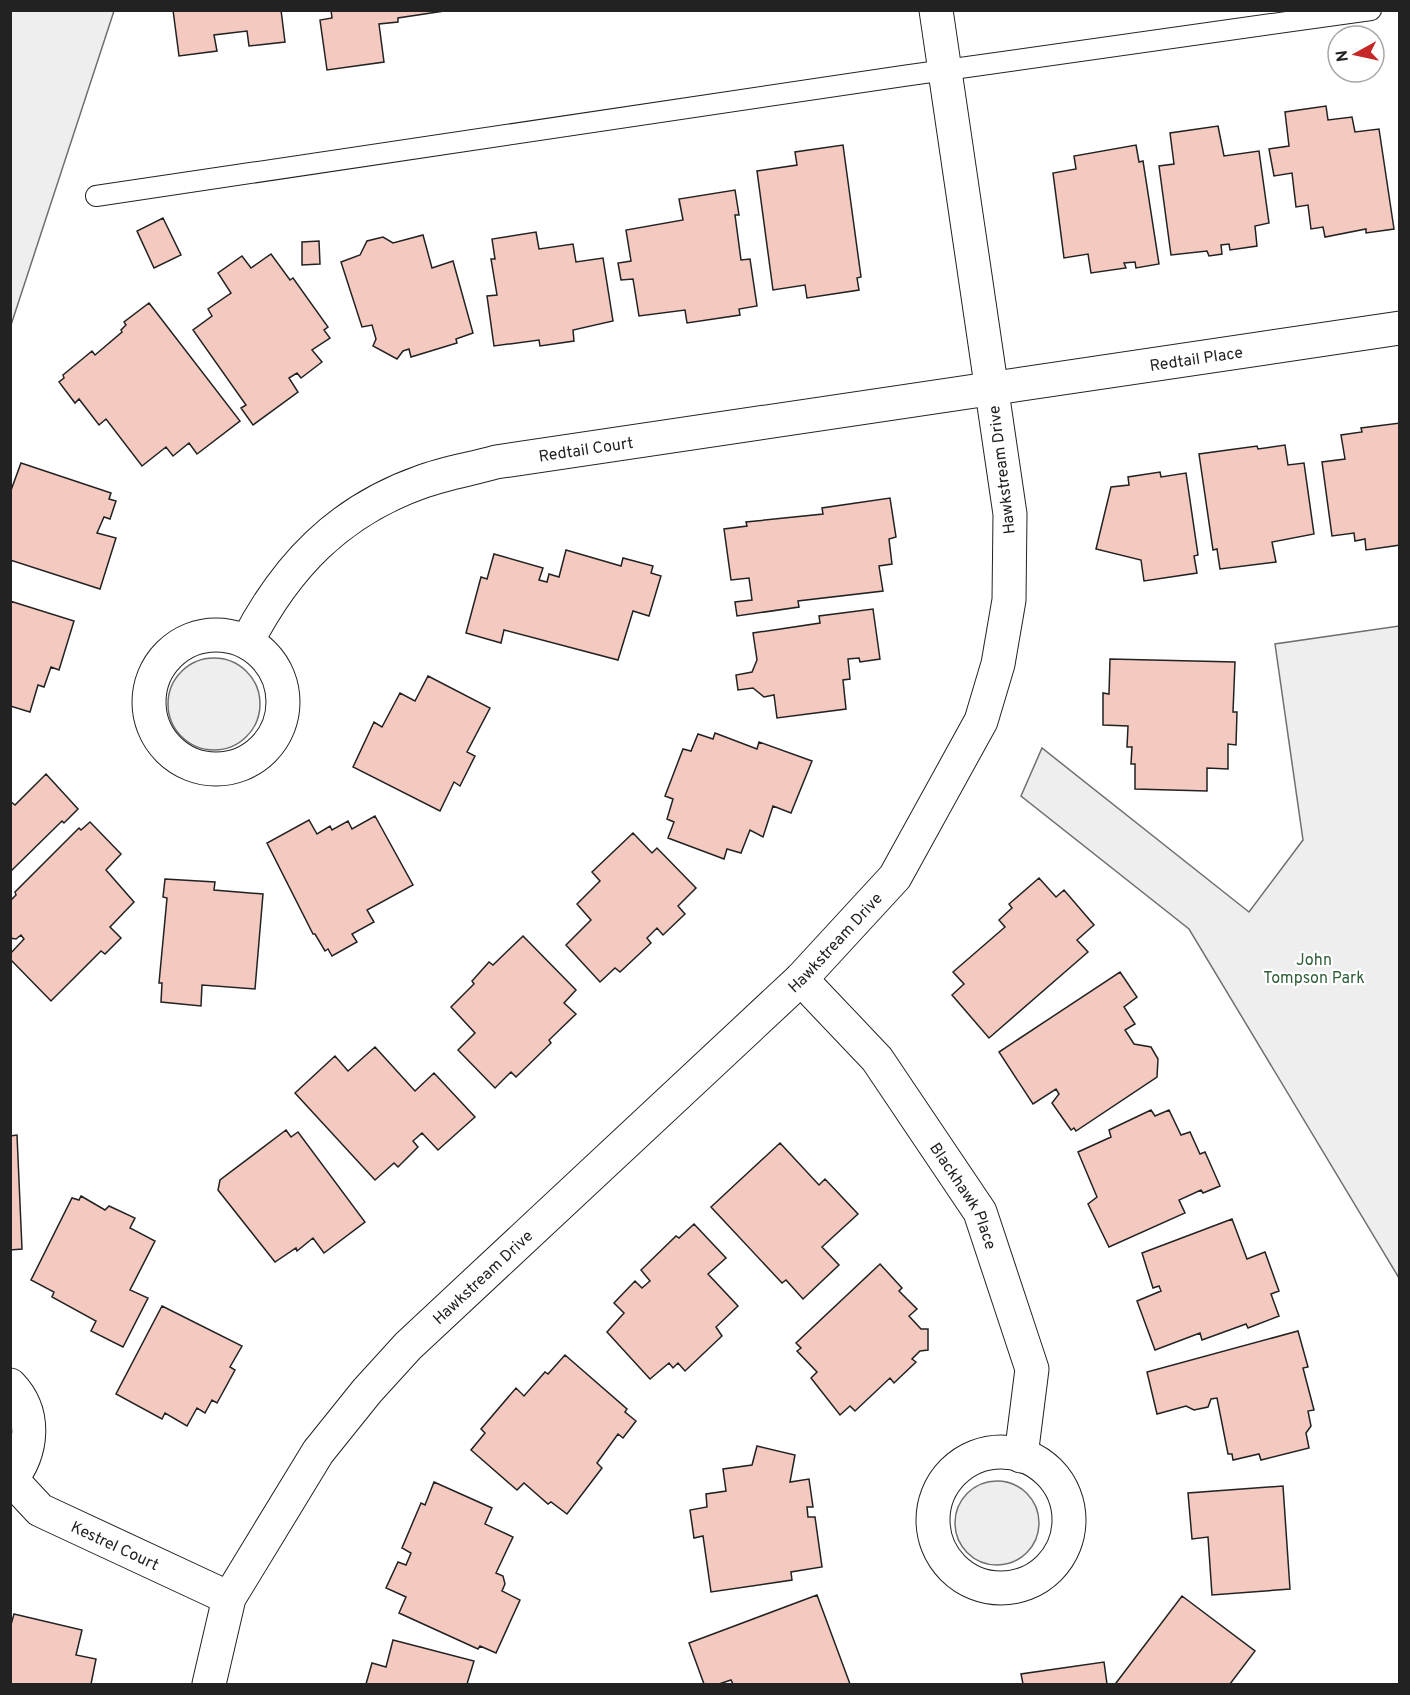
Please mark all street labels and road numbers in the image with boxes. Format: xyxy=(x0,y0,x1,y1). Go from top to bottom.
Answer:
street label: Redtail Place xyxy=(1148,343,1244,377)
street label: Hawkstream Drive xyxy=(985,404,1021,535)
street label: Redtail Court xyxy=(537,434,635,468)
street label: Hawkstream Drive xyxy=(785,889,888,998)
street label: Blackhawk Place xyxy=(924,1139,1000,1252)
street label: Hawkstream Drive xyxy=(429,1227,538,1330)
street label: Kestrel Court xyxy=(67,1518,162,1576)

